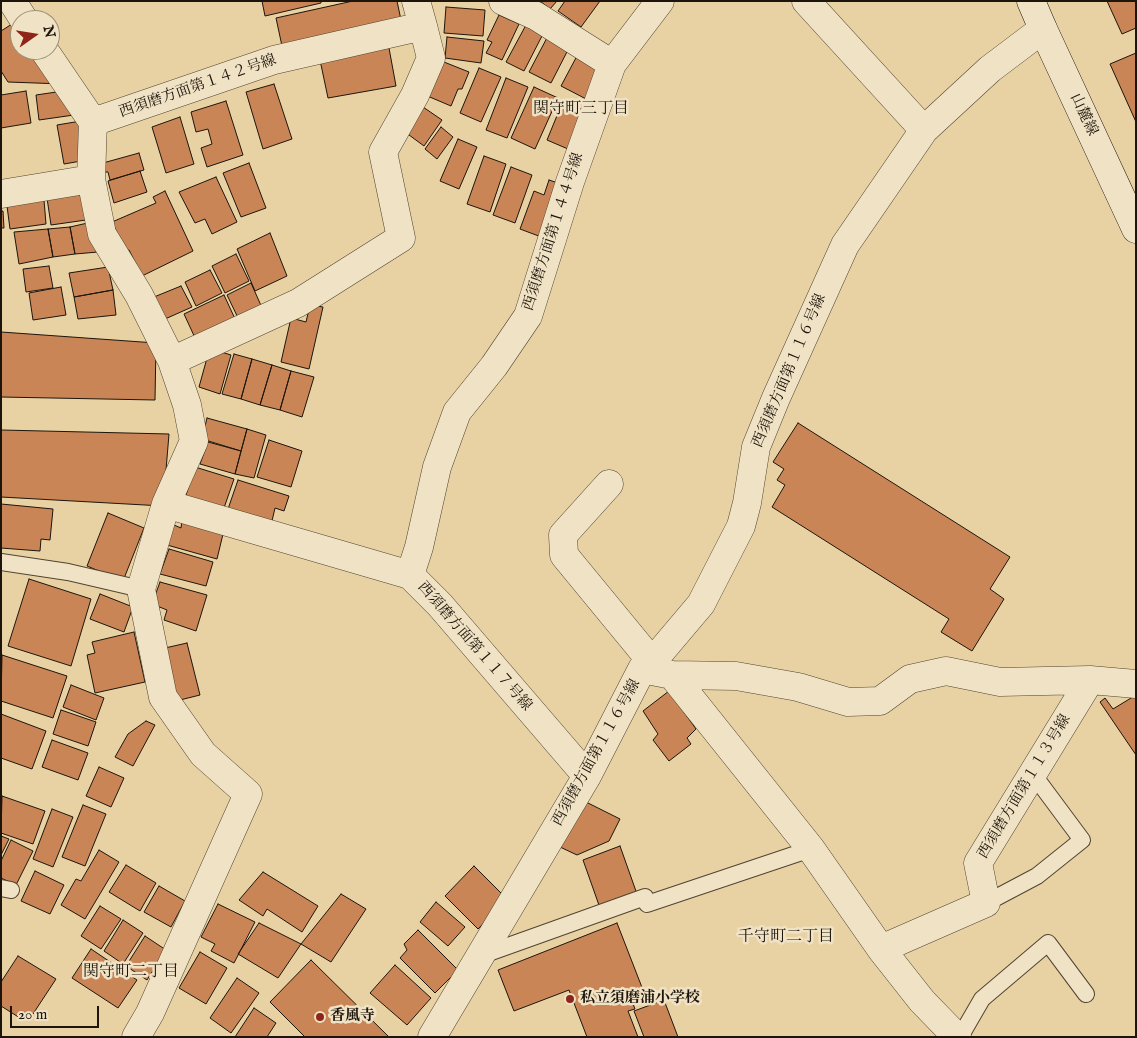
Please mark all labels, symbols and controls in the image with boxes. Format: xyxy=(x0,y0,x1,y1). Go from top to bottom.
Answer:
north arrow xyxy=(10,10,60,60)
text: N xyxy=(39,24,59,40)
street label: 西須磨方面第１４２号線 xyxy=(117,52,279,122)
street label: 山麓線 xyxy=(1065,91,1101,139)
district label: 関守町三丁目 xyxy=(533,100,629,120)
street label: 西須磨方面第１４４号線 xyxy=(520,151,588,313)
street label: 西須磨方面第１１６号線 xyxy=(749,292,831,450)
street label: 西須磨方面第１１７号線 xyxy=(413,579,535,715)
street label: 西須磨方面第１１６号線 xyxy=(549,676,645,830)
street label: 西須磨方面第１１３号線 xyxy=(975,712,1075,862)
district label: 千守町二丁目 xyxy=(738,928,834,948)
district label: 関守町二丁目 xyxy=(83,963,179,983)
place label: 私立須磨浦小学校 xyxy=(580,990,700,1008)
marker: 私立須磨浦小学校 xyxy=(564,993,576,1005)
scale bar xyxy=(12,996,101,1028)
text: 20 m xyxy=(18,1005,47,1024)
place label: 香風寺 xyxy=(330,1008,375,1026)
marker: 香風寺 xyxy=(314,1011,326,1023)

